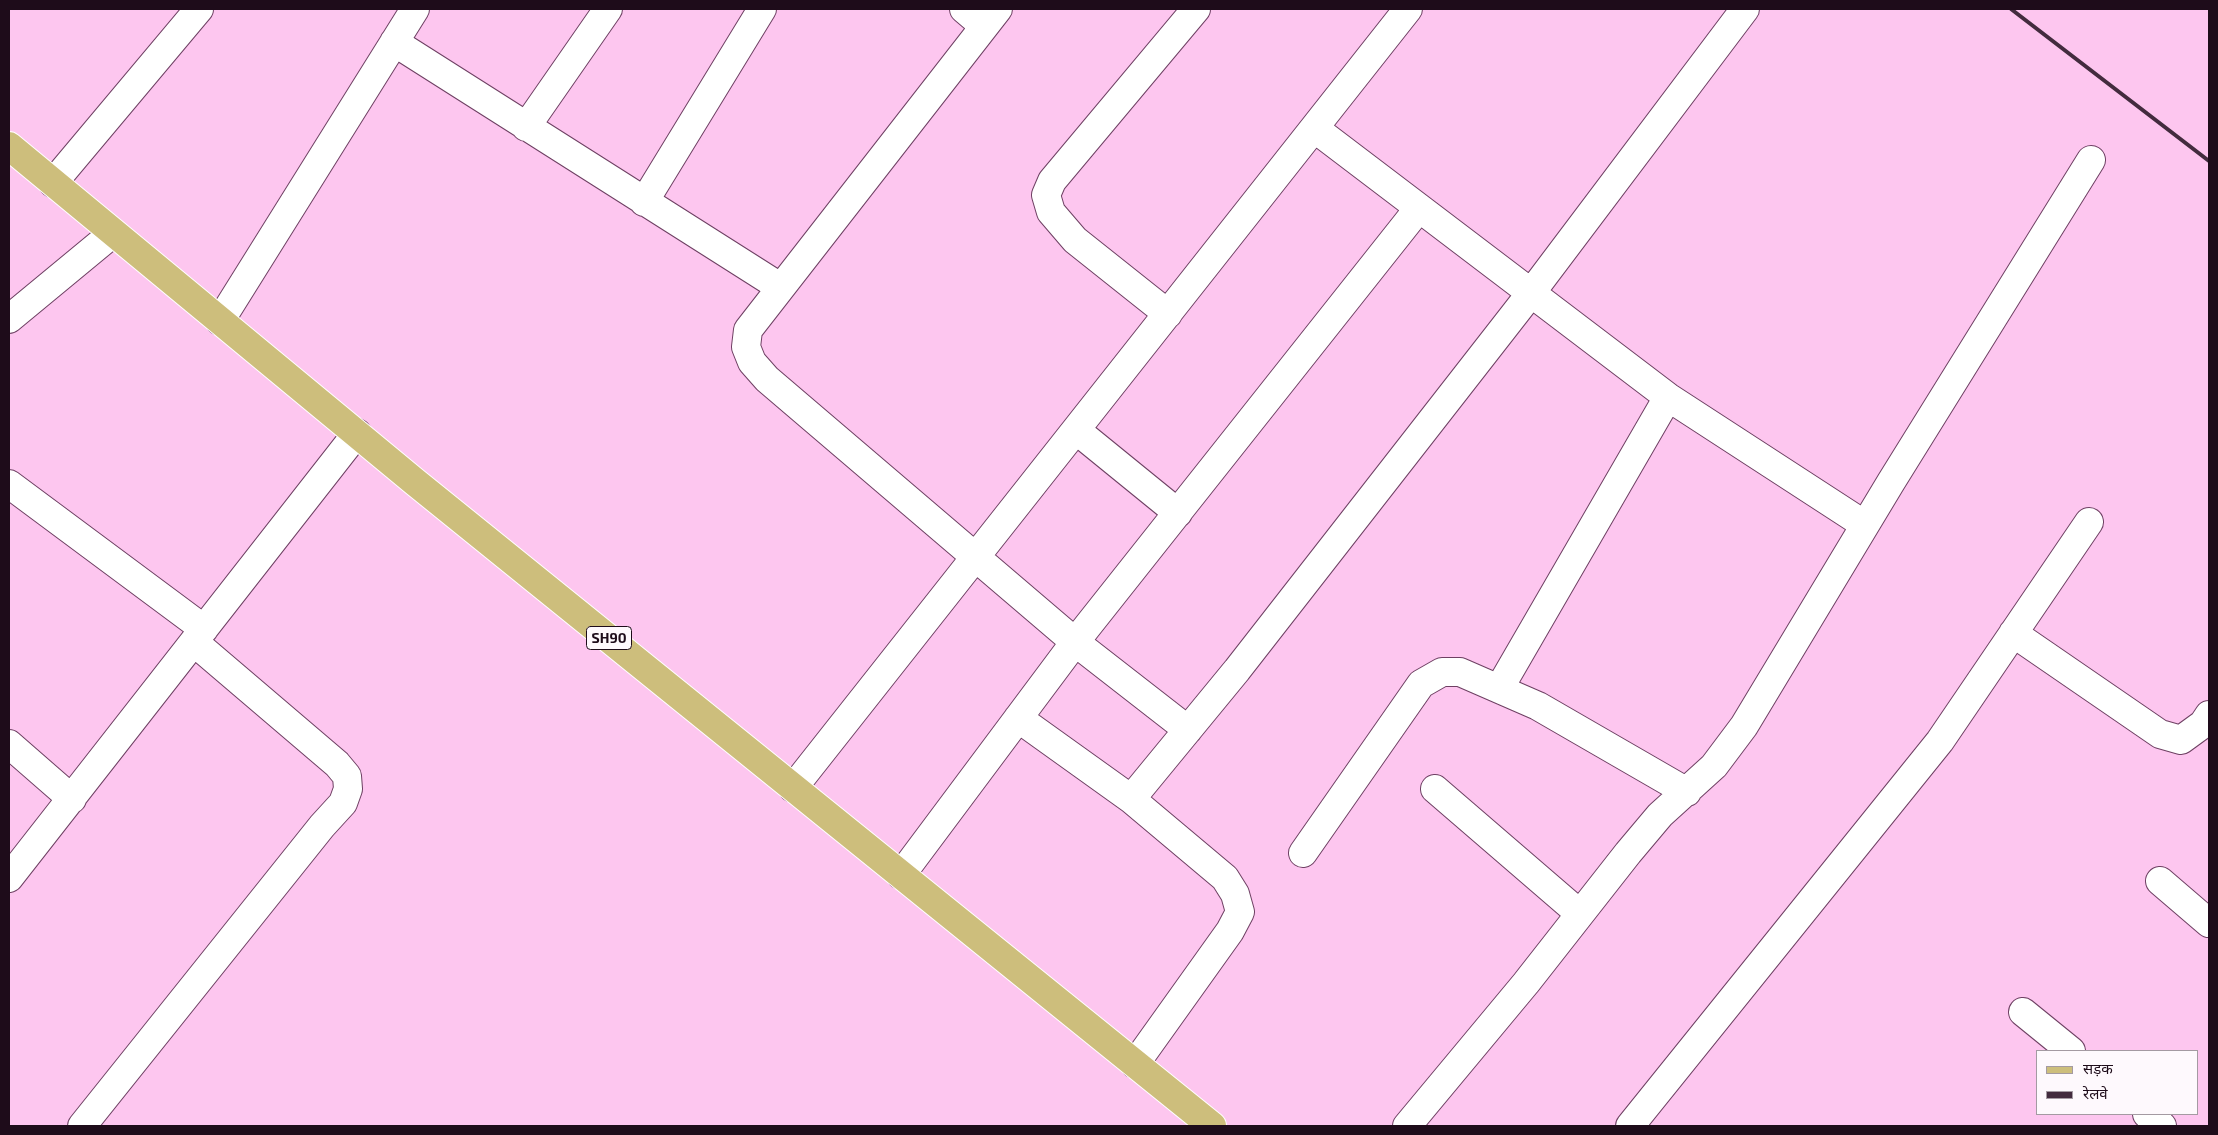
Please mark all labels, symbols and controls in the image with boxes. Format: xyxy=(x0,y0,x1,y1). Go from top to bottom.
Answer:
road number: SH90 xyxy=(586,626,632,650)
legend xyxy=(2036,1050,2198,1115)
text: सड़क xyxy=(2083,1059,2113,1077)
text: रेलवे xyxy=(2083,1084,2108,1102)

